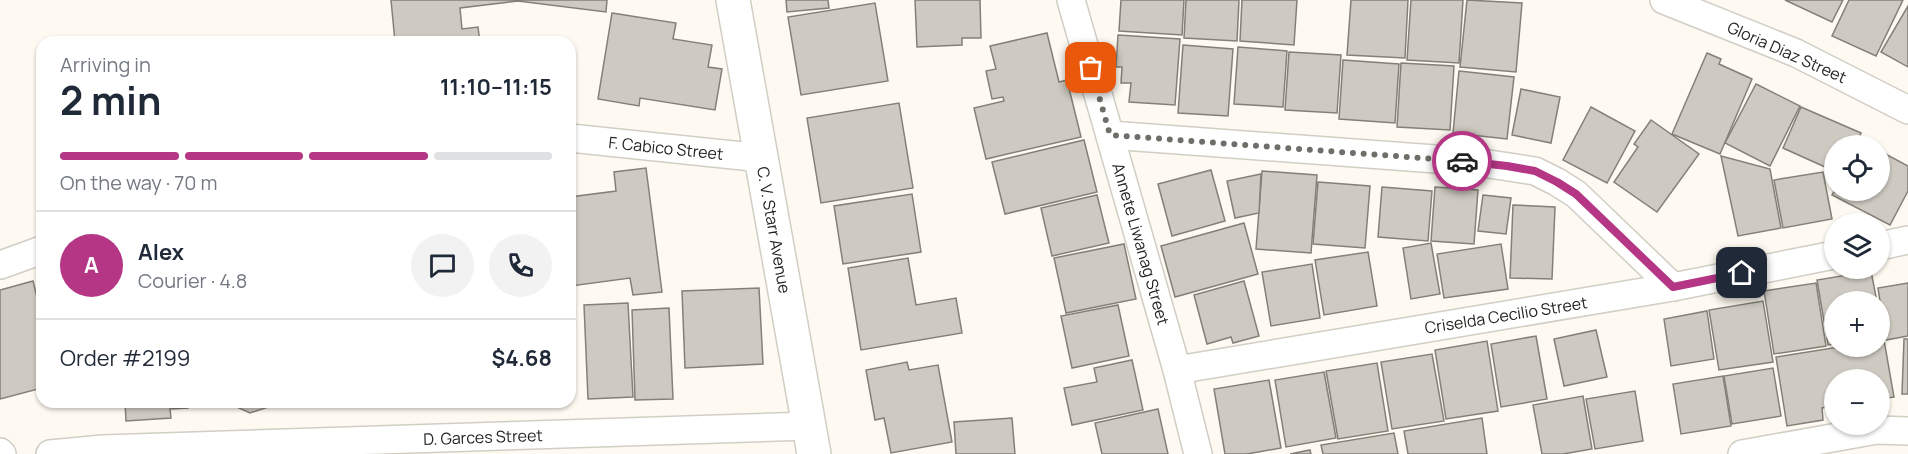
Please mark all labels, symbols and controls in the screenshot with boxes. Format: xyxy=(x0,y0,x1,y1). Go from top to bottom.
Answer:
street label: Gloria Diaz Street xyxy=(1724,16,1850,88)
pin xyxy=(1065,42,1116,93)
text: Arriving in xyxy=(60,51,151,78)
icon: bag xyxy=(1074,51,1107,84)
text: 11:10–11:15 xyxy=(440,72,552,102)
text: 2 min xyxy=(60,73,161,127)
street label: F. Cabico Street xyxy=(608,131,724,165)
courier xyxy=(1432,131,1492,191)
map controls xyxy=(1824,135,1890,435)
button: locate xyxy=(1824,135,1890,201)
icon: car xyxy=(1446,145,1479,178)
street label: Annete Liwanag Street xyxy=(1107,160,1175,328)
street label: C. V. Starr Avenue xyxy=(752,165,796,295)
text: On the way · 70 m xyxy=(60,169,217,196)
button: layers xyxy=(1824,213,1890,279)
button: chat xyxy=(411,234,474,297)
button: phone xyxy=(489,234,552,297)
text: Alex xyxy=(138,237,184,267)
pin xyxy=(1716,247,1767,298)
text: A xyxy=(84,250,99,280)
icon: home xyxy=(1725,256,1758,289)
text: Courier · 4.8 xyxy=(138,267,247,294)
street label: Criselda Cecilio Street xyxy=(1423,291,1589,339)
button: + xyxy=(1824,291,1890,357)
text: Order #2199 xyxy=(60,343,191,373)
text: $4.68 xyxy=(491,343,552,373)
button: − xyxy=(1824,369,1890,435)
street label: D. Garces Street xyxy=(423,424,543,450)

